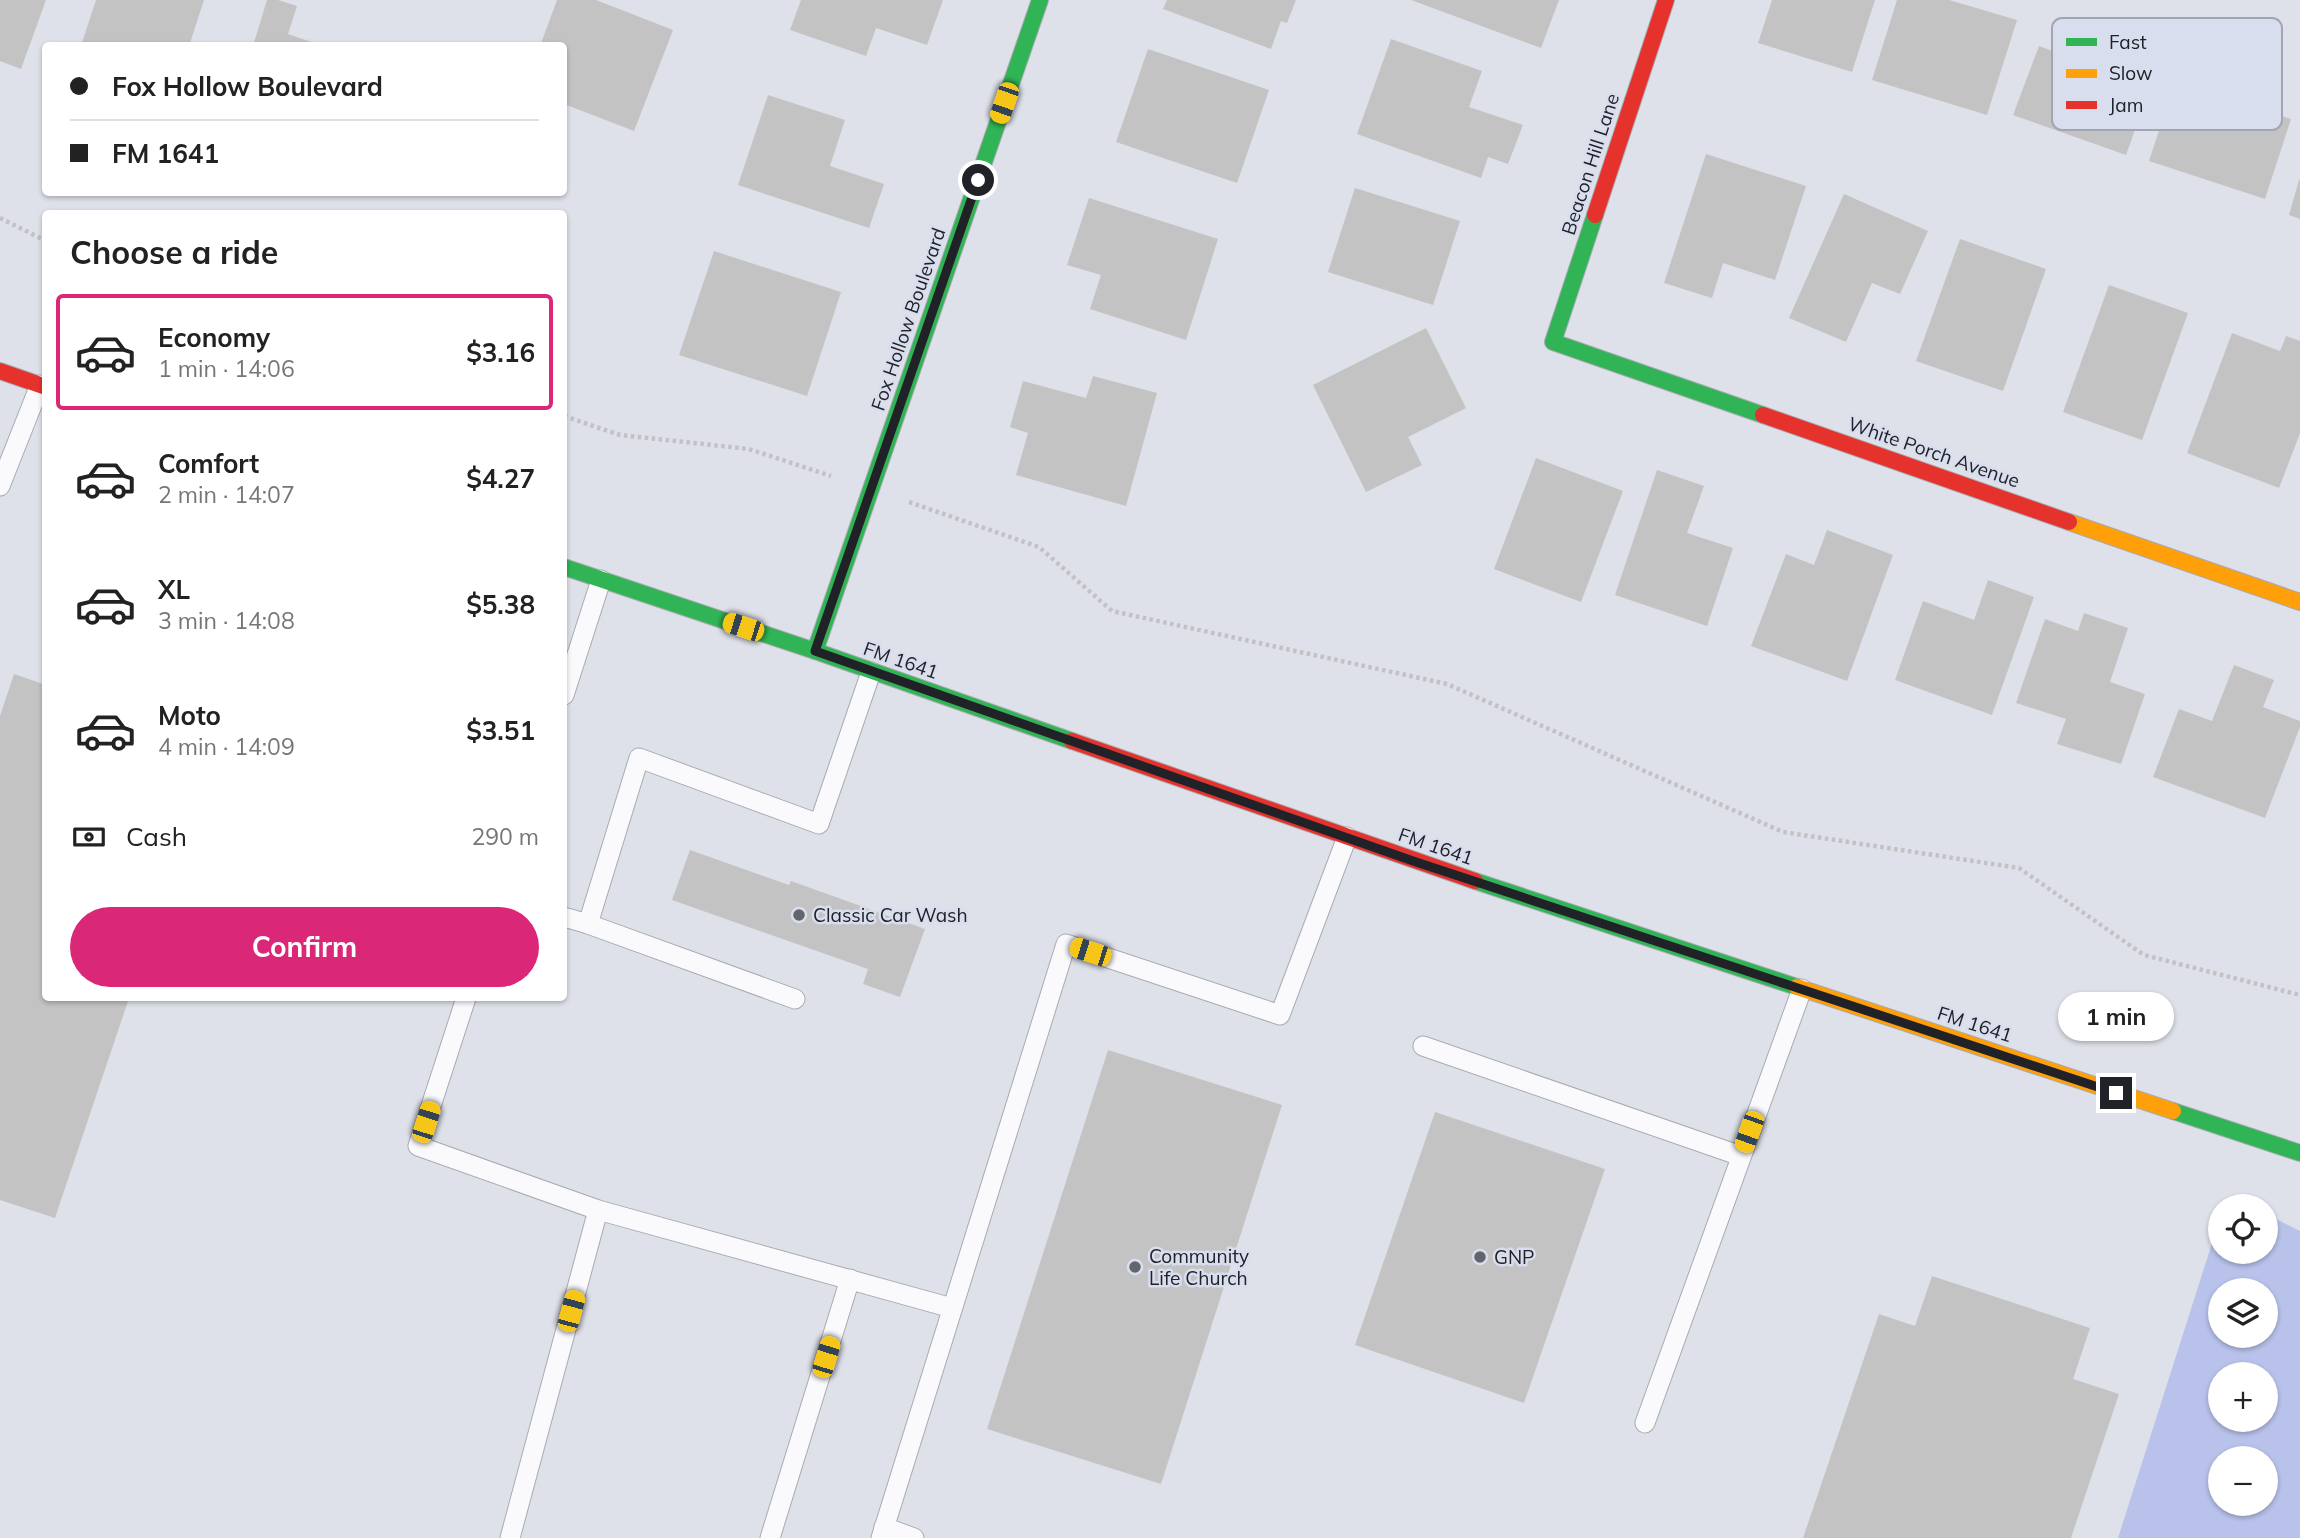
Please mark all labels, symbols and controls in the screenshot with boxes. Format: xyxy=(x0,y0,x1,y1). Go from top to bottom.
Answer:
legend xyxy=(2052,18,2282,130)
text: Fast xyxy=(2109,30,2147,54)
text: Slow xyxy=(2109,61,2153,85)
text: Fox Hollow Boulevard xyxy=(112,70,383,103)
car xyxy=(988,80,1021,126)
street label: Beacon Hill Lane xyxy=(1556,90,1624,238)
text: Jam xyxy=(2109,93,2143,117)
text: FM 1641 xyxy=(112,137,219,170)
route start xyxy=(962,164,994,196)
street label: Fox Hollow Boulevard xyxy=(865,224,951,414)
text: Choose a ride xyxy=(70,232,278,272)
icon: car xyxy=(74,321,137,384)
text: Economy xyxy=(158,321,270,354)
text: $3.16 xyxy=(466,336,535,369)
text: 1 min · 14:06 xyxy=(158,354,295,383)
street label: White Porch Avenue xyxy=(1845,411,2023,493)
icon: car xyxy=(74,447,137,510)
text: Comfort xyxy=(158,447,259,480)
text: $4.27 xyxy=(466,462,535,495)
text: 2 min · 14:07 xyxy=(158,480,295,509)
icon: car xyxy=(74,573,137,636)
text: XL xyxy=(158,573,190,606)
text: $5.38 xyxy=(466,588,535,621)
text: 3 min · 14:08 xyxy=(158,606,295,635)
car xyxy=(720,611,767,643)
street label: FM 1641 xyxy=(860,636,942,684)
icon: car xyxy=(74,699,137,762)
text: Moto xyxy=(158,699,221,732)
text: $3.51 xyxy=(466,714,535,747)
text: 4 min · 14:09 xyxy=(158,732,295,761)
icon: cash xyxy=(70,818,108,856)
text: Cash xyxy=(126,820,187,853)
text: 290 m xyxy=(471,822,539,851)
street label: FM 1641 xyxy=(1395,822,1477,870)
place label: Classic Car Wash xyxy=(813,903,968,927)
button: Confirm xyxy=(70,907,539,987)
marker: Classic Car Wash xyxy=(791,907,807,923)
car xyxy=(1067,936,1114,968)
callout: 1 min xyxy=(2058,992,2174,1040)
street label: FM 1641 xyxy=(1934,1001,2016,1047)
text: 1 min xyxy=(2086,1002,2146,1031)
route end xyxy=(2100,1077,2132,1109)
car xyxy=(410,1099,443,1145)
car xyxy=(1732,1109,1767,1155)
map controls xyxy=(2208,1194,2278,1516)
button: locate xyxy=(2208,1194,2278,1264)
place label: Community Life Church xyxy=(1149,1244,1249,1290)
place label: GNP xyxy=(1494,1245,1534,1269)
marker: GNP xyxy=(1472,1249,1488,1265)
marker: Community Life Church xyxy=(1127,1259,1143,1275)
button: layers xyxy=(2208,1278,2278,1348)
car xyxy=(556,1288,587,1334)
car xyxy=(810,1334,843,1380)
button: + xyxy=(2208,1362,2278,1432)
button: − xyxy=(2208,1446,2278,1516)

